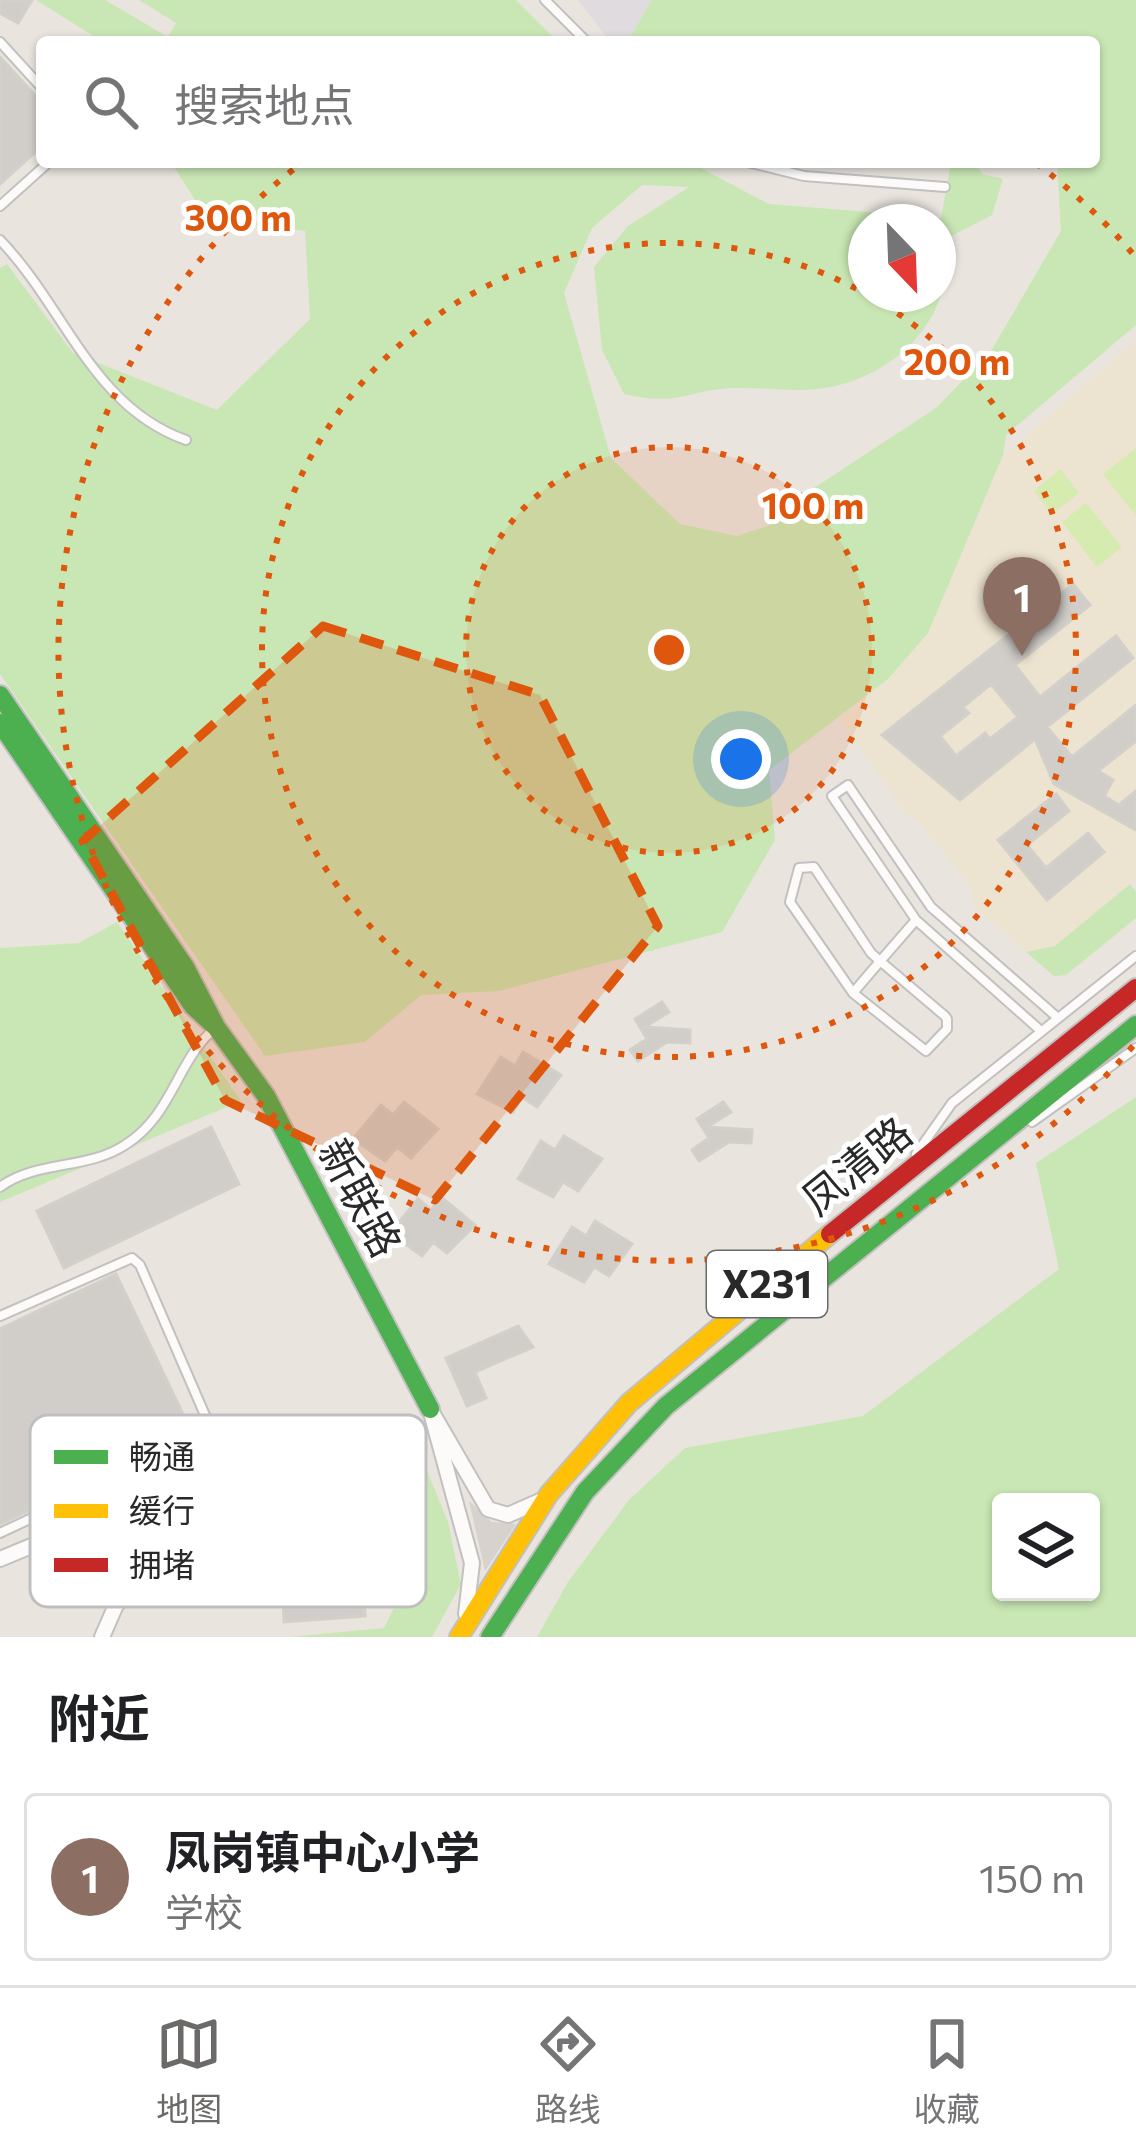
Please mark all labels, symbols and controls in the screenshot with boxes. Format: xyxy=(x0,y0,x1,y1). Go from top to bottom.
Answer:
search box xyxy=(36,36,1100,168)
icon: search xyxy=(78,69,144,135)
text: 搜索地点 xyxy=(174,76,354,131)
text: 300 m xyxy=(184,194,292,238)
north arrow xyxy=(848,204,956,312)
text: 200 m xyxy=(904,338,1010,382)
text: 100 m xyxy=(762,482,864,526)
pin: 1 xyxy=(983,557,1061,656)
centre of rings xyxy=(648,629,690,671)
your location xyxy=(711,729,771,789)
street label: 凤清路 xyxy=(790,1105,921,1224)
street label: 新联路 xyxy=(309,1129,414,1265)
road number: X231 xyxy=(707,1251,827,1317)
legend xyxy=(30,1415,426,1607)
text: 畅通 xyxy=(129,1435,195,1476)
text: 缓行 xyxy=(129,1489,195,1530)
map controls xyxy=(992,1493,1100,1601)
button: layers xyxy=(992,1493,1100,1601)
text: 拥堵 xyxy=(129,1543,195,1584)
text: 附近 xyxy=(48,1685,150,1748)
text: 凤岗镇中心小学 xyxy=(165,1823,480,1878)
text: 1 xyxy=(81,1853,99,1901)
text: 150 m xyxy=(979,1853,1085,1901)
text: 学校 xyxy=(165,1887,243,1935)
tab: 地图 xyxy=(156,2011,222,2131)
tab: 路线 xyxy=(535,2011,601,2131)
tab: 收藏 xyxy=(914,2011,980,2131)

